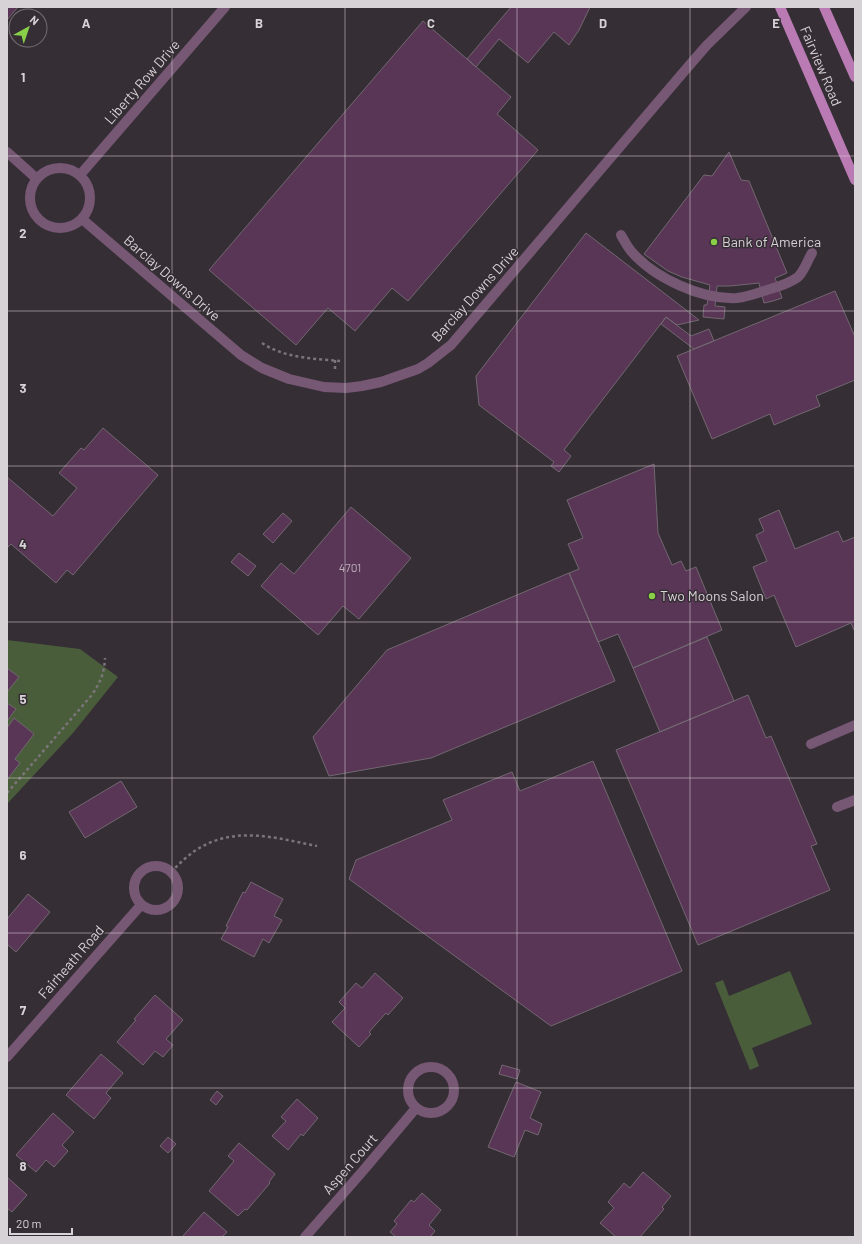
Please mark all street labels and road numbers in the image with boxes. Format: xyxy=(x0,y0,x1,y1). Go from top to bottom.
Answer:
street label: Fairview Road xyxy=(797,23,846,108)
street label: Liberty Row Drive xyxy=(100,36,183,127)
street label: Barclay Downs Drive xyxy=(121,231,224,324)
street label: Barclay Downs Drive xyxy=(427,243,522,345)
street label: Fairheath Road xyxy=(34,922,107,1002)
street label: Aspen Court xyxy=(319,1130,381,1197)

